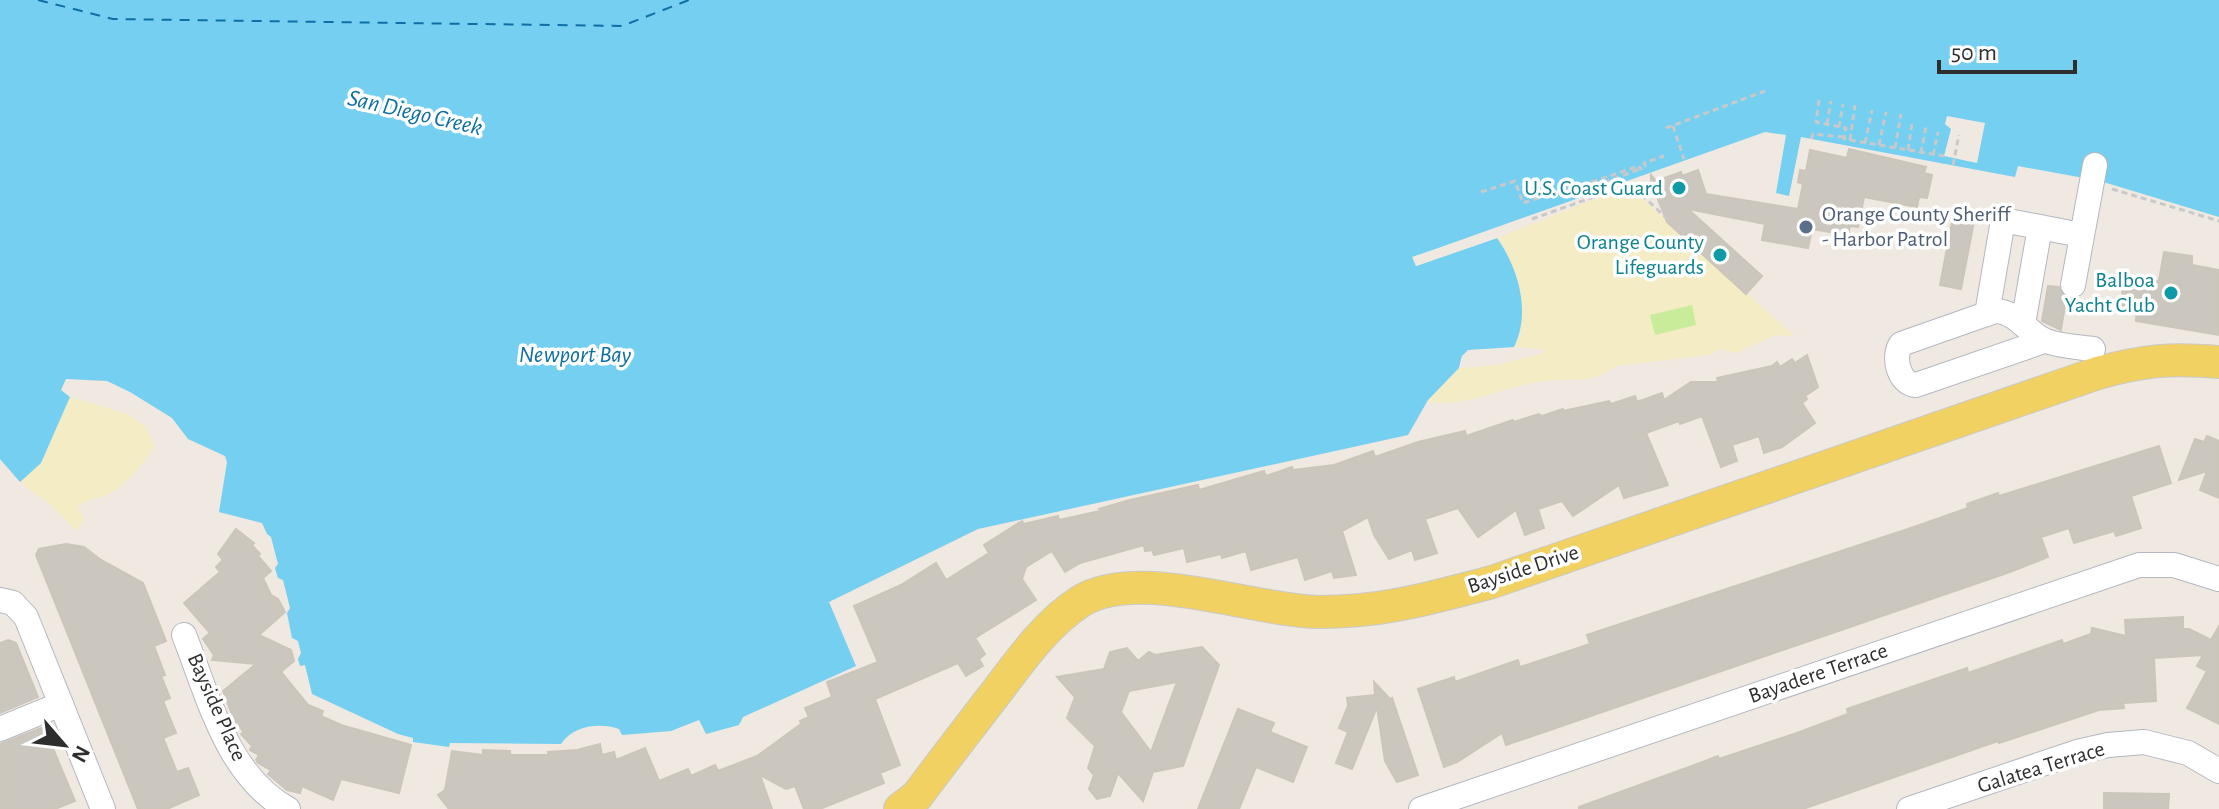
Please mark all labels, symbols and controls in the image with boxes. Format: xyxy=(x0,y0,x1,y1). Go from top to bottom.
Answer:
scale bar xyxy=(1939,24,2075,74)
text: 50 m xyxy=(1951,41,1997,65)
water label: San Diego Creek xyxy=(345,86,485,140)
place label: U.S. Coast Guard xyxy=(1524,177,1663,199)
marker: U.S. Coast Guard xyxy=(1670,179,1688,197)
place label: Orange County Sheriff - Harbor Patrol xyxy=(1822,203,2012,250)
marker: Orange County Sheriff - Harbor Patrol xyxy=(1797,218,1815,236)
place label: Orange County Lifeguards xyxy=(1577,231,1705,278)
marker: Orange County Lifeguards xyxy=(1711,246,1729,264)
place label: Balboa Yacht Club xyxy=(2065,269,2155,316)
marker: Balboa Yacht Club xyxy=(2162,284,2180,302)
water label: Newport Bay xyxy=(519,343,631,367)
street label: Bayside Drive xyxy=(1465,541,1581,597)
street label: Bayadere Terrace xyxy=(1746,639,1890,707)
street label: Bayside Place xyxy=(183,650,251,764)
north arrow xyxy=(24,705,104,785)
street label: Galatea Terrace xyxy=(1975,737,2107,797)
text: N xyxy=(67,742,94,766)

